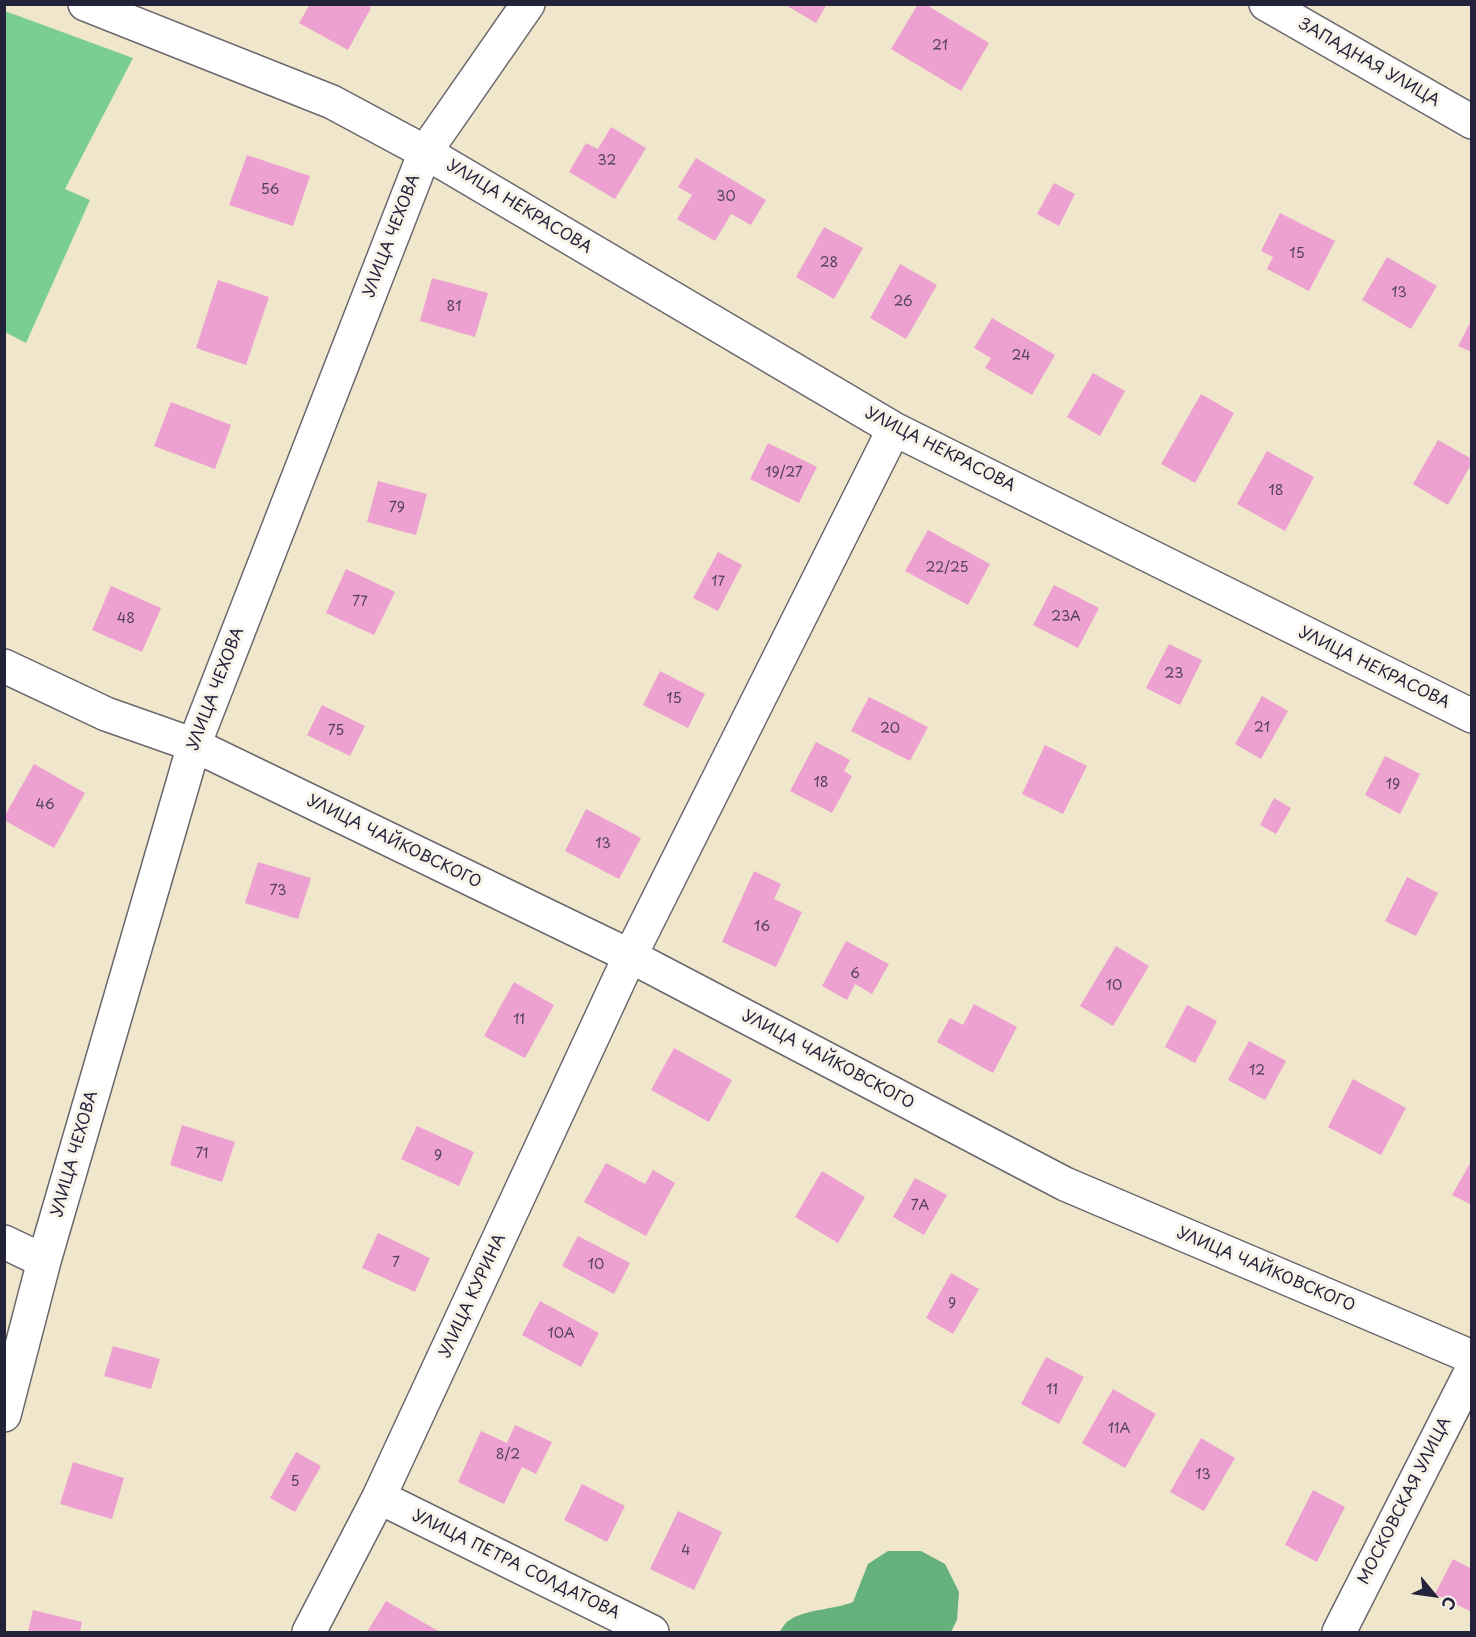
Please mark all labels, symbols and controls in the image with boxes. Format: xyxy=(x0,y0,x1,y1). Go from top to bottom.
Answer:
street label: ЗАПАДНАЯ УЛИЦА xyxy=(1295,15,1443,111)
house number: 21 xyxy=(932,38,948,54)
house number: 32 xyxy=(598,153,616,169)
street label: УЛИЦА НЕКРАСОВА xyxy=(443,156,595,258)
street label: УЛИЦА ЧЕХОВА xyxy=(360,172,424,300)
house number: 56 xyxy=(261,182,279,198)
house number: 30 xyxy=(716,189,736,205)
house number: 15 xyxy=(1289,246,1305,262)
house number: 28 xyxy=(820,255,838,271)
house number: 13 xyxy=(1391,285,1407,301)
house number: 26 xyxy=(893,294,913,310)
house number: 81 xyxy=(447,299,461,315)
house number: 24 xyxy=(1012,348,1030,364)
street label: УЛИЦА НЕКРАСОВА xyxy=(862,404,1018,496)
house number: 19/27 xyxy=(765,465,803,481)
house number: 18 xyxy=(1268,483,1284,499)
house number: 79 xyxy=(389,500,405,516)
house number: 22/25 xyxy=(925,560,969,576)
house number: 17 xyxy=(711,574,725,590)
house number: 77 xyxy=(352,594,368,610)
house number: 23А xyxy=(1051,609,1081,625)
house number: 48 xyxy=(117,611,135,627)
street label: УЛИЦА НЕКРАСОВА xyxy=(1295,623,1453,713)
street label: УЛИЦА ЧЕХОВА xyxy=(184,625,248,753)
house number: 23 xyxy=(1165,666,1183,682)
house number: 15 xyxy=(666,691,682,707)
house number: 21 xyxy=(1254,720,1270,736)
house number: 20 xyxy=(880,721,900,737)
house number: 75 xyxy=(328,723,344,739)
house number: 18 xyxy=(813,775,829,791)
house number: 19 xyxy=(1386,777,1400,793)
street label: УЛИЦА ЧАЙКОВСКОГО xyxy=(304,791,484,893)
house number: 46 xyxy=(35,797,55,813)
house number: 13 xyxy=(595,836,611,852)
house number: 73 xyxy=(270,883,286,899)
house number: 16 xyxy=(754,919,770,935)
house number: 6 xyxy=(850,966,860,982)
house number: 10 xyxy=(1106,978,1122,994)
street label: УЛИЦА ЧАЙКОВСКОГО xyxy=(739,1007,917,1113)
house number: 11 xyxy=(513,1012,525,1028)
house number: 12 xyxy=(1249,1063,1265,1079)
street label: УЛИЦА ЧЕХОВА xyxy=(48,1089,102,1219)
house number: 71 xyxy=(195,1146,209,1162)
house number: 9 xyxy=(434,1148,442,1164)
house number: 7А xyxy=(911,1198,929,1214)
street label: УЛИЦА ЧАЙКОВСКОГО xyxy=(1174,1224,1358,1316)
street label: УЛИЦА КУРИНА xyxy=(436,1231,510,1361)
house number: 7 xyxy=(392,1255,400,1271)
house number: 10 xyxy=(588,1257,604,1273)
house number: 9 xyxy=(948,1296,956,1312)
house number: 10А xyxy=(547,1326,575,1342)
house number: 11 xyxy=(1046,1382,1058,1398)
street label: МОСКОВСКАЯ УЛИЦА xyxy=(1354,1414,1456,1588)
house number: 11А xyxy=(1108,1421,1130,1437)
house number: 8/2 xyxy=(496,1447,520,1463)
house number: 13 xyxy=(1195,1467,1211,1483)
house number: 5 xyxy=(290,1474,300,1490)
street label: УЛИЦА ПЕТРА СОЛДАТОВА xyxy=(409,1506,623,1624)
house number: 4 xyxy=(681,1543,691,1559)
north arrow xyxy=(1404,1565,1464,1625)
text: С xyxy=(1436,1593,1463,1615)

